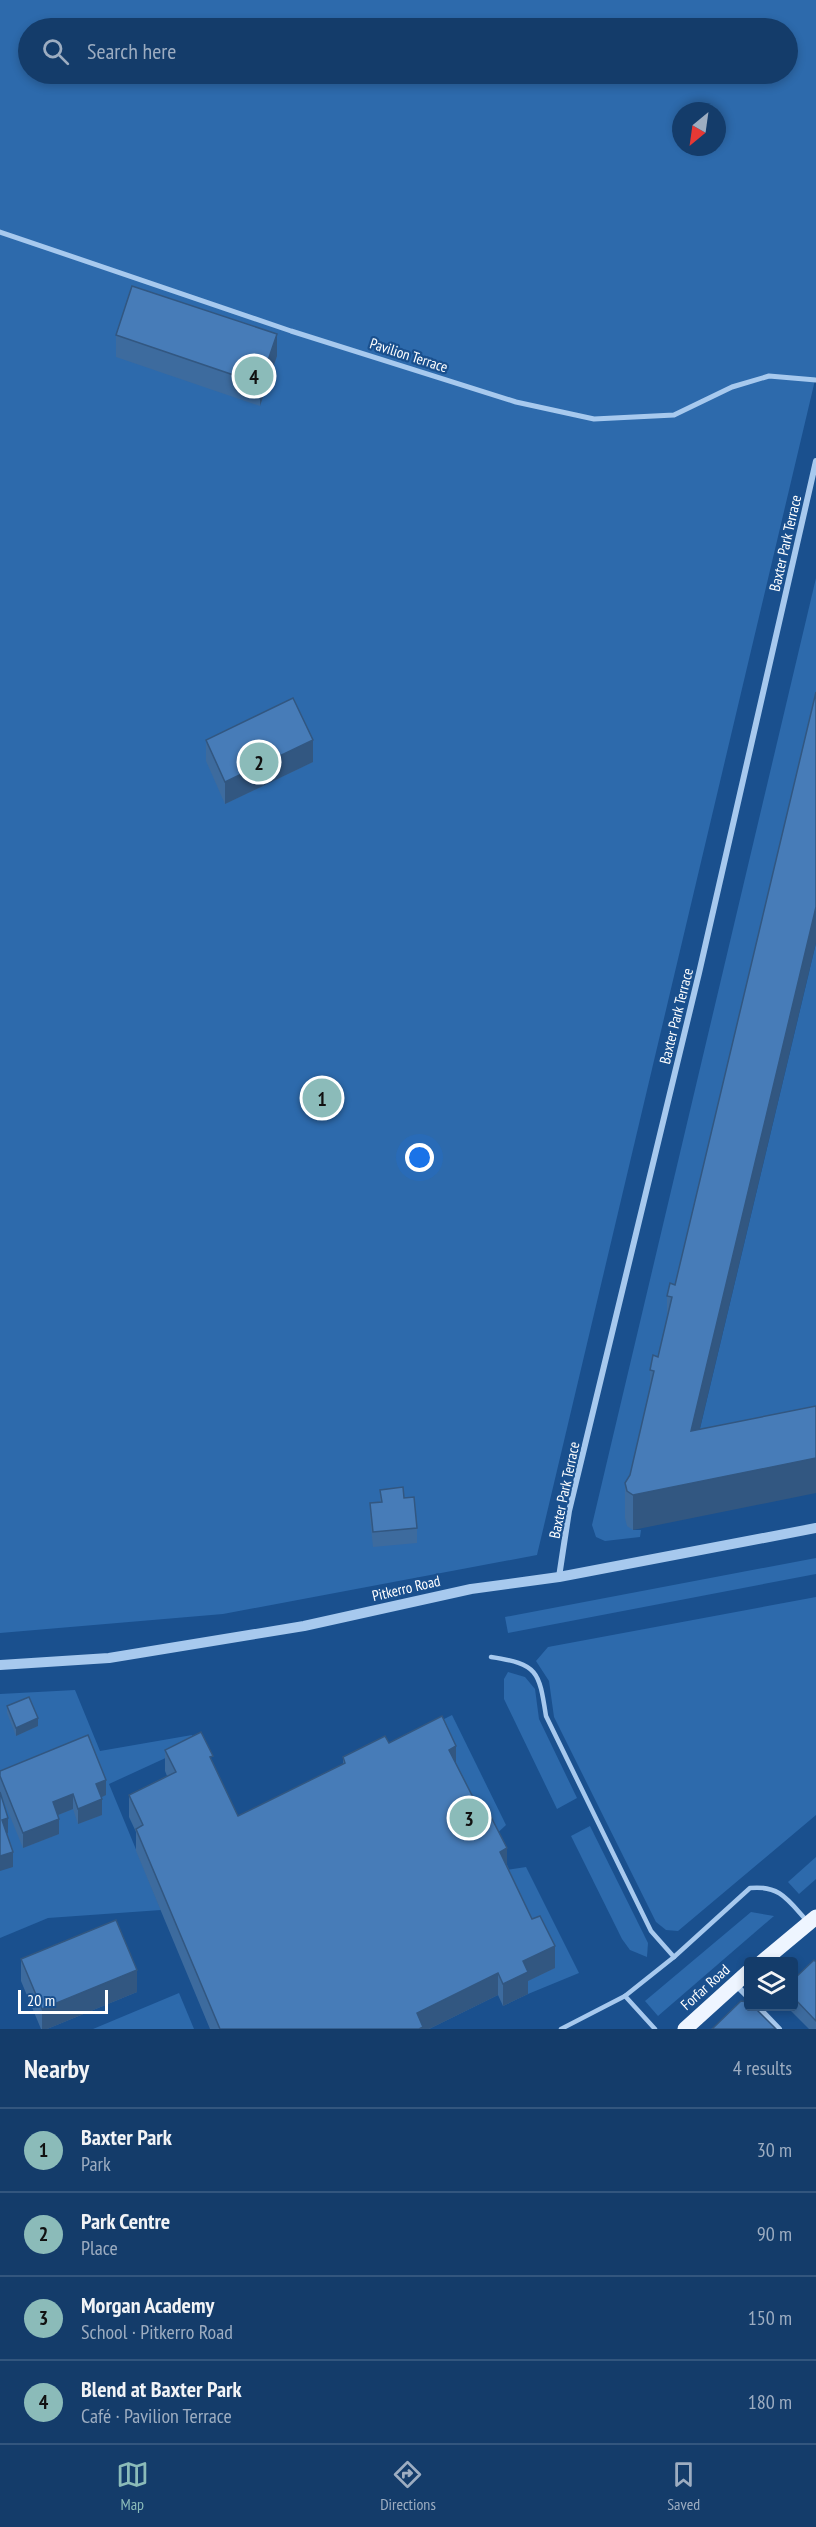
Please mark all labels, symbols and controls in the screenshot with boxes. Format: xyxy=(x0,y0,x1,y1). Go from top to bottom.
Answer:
search box xyxy=(18,18,798,84)
icon: search xyxy=(39,35,72,68)
text: Search here xyxy=(87,37,176,65)
north arrow xyxy=(672,102,726,156)
street label: Pavilion Terrace xyxy=(368,333,450,377)
pin: 4 xyxy=(234,354,274,398)
street label: Baxter Park Terrace xyxy=(765,493,805,593)
pin: 2 xyxy=(240,740,278,784)
street label: Baxter Park Terrace xyxy=(655,966,697,1066)
pin: 1 xyxy=(302,1076,342,1120)
your location xyxy=(405,1143,434,1172)
street label: Baxter Park Terrace xyxy=(544,1440,584,1540)
street label: Pitkerro Road xyxy=(370,1571,442,1605)
pin: 3 xyxy=(450,1796,488,1840)
map controls xyxy=(744,1957,798,2011)
button: layers xyxy=(744,1957,798,2011)
street label: Forfar Road xyxy=(677,1960,733,2014)
scale bar xyxy=(18,1987,108,2014)
text: 20 m xyxy=(27,1990,55,2010)
text: Nearby xyxy=(24,2052,89,2085)
text: 4 results xyxy=(733,2055,792,2081)
text: Baxter Park xyxy=(81,2123,172,2151)
text: 1 xyxy=(39,2137,48,2163)
text: 30 m xyxy=(757,2137,792,2163)
text: Park xyxy=(81,2151,111,2177)
text: Park Centre xyxy=(81,2207,170,2235)
text: 2 xyxy=(39,2221,48,2247)
text: 90 m xyxy=(757,2221,792,2247)
text: Place xyxy=(81,2235,118,2261)
text: Morgan Academy xyxy=(81,2291,214,2319)
text: 3 xyxy=(39,2305,48,2331)
text: 150 m xyxy=(748,2305,792,2331)
text: School · Pitkerro Road xyxy=(81,2319,233,2345)
text: Blend at Baxter Park xyxy=(81,2375,242,2403)
text: 4 xyxy=(39,2389,48,2415)
text: 180 m xyxy=(748,2389,792,2415)
text: Café · Pavilion Terrace xyxy=(81,2403,232,2429)
tab: Map xyxy=(116,2458,149,2514)
tab: Directions xyxy=(380,2458,436,2514)
tab: Saved xyxy=(667,2458,700,2514)

